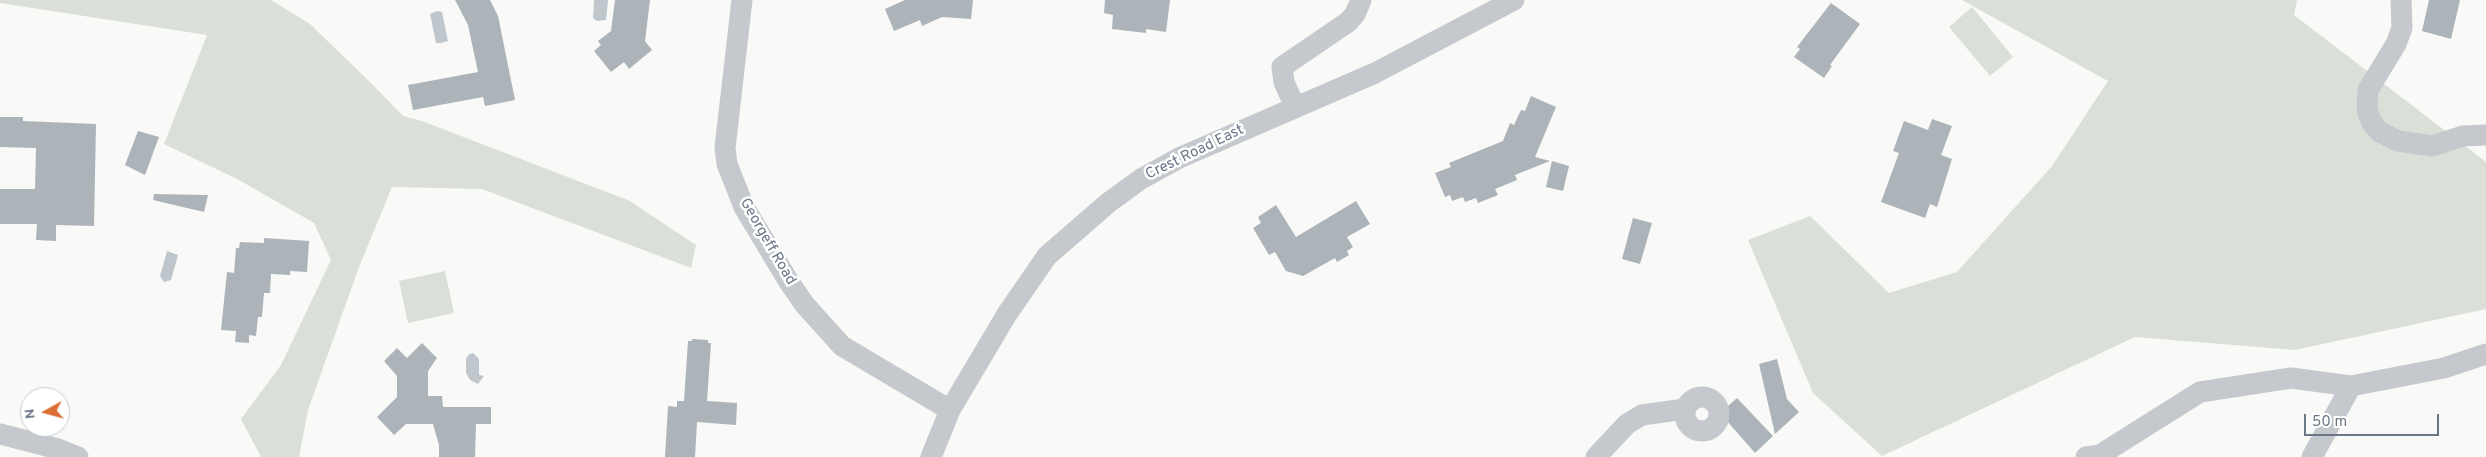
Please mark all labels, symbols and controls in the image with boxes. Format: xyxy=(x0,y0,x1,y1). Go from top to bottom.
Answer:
street label: Crest Road East xyxy=(1143,122,1247,184)
street label: Georgeff Road xyxy=(735,195,799,289)
north arrow xyxy=(20,387,70,437)
scale bar xyxy=(2306,404,2441,436)
text: N xyxy=(22,408,40,420)
text: 50 m xyxy=(2312,413,2347,432)

